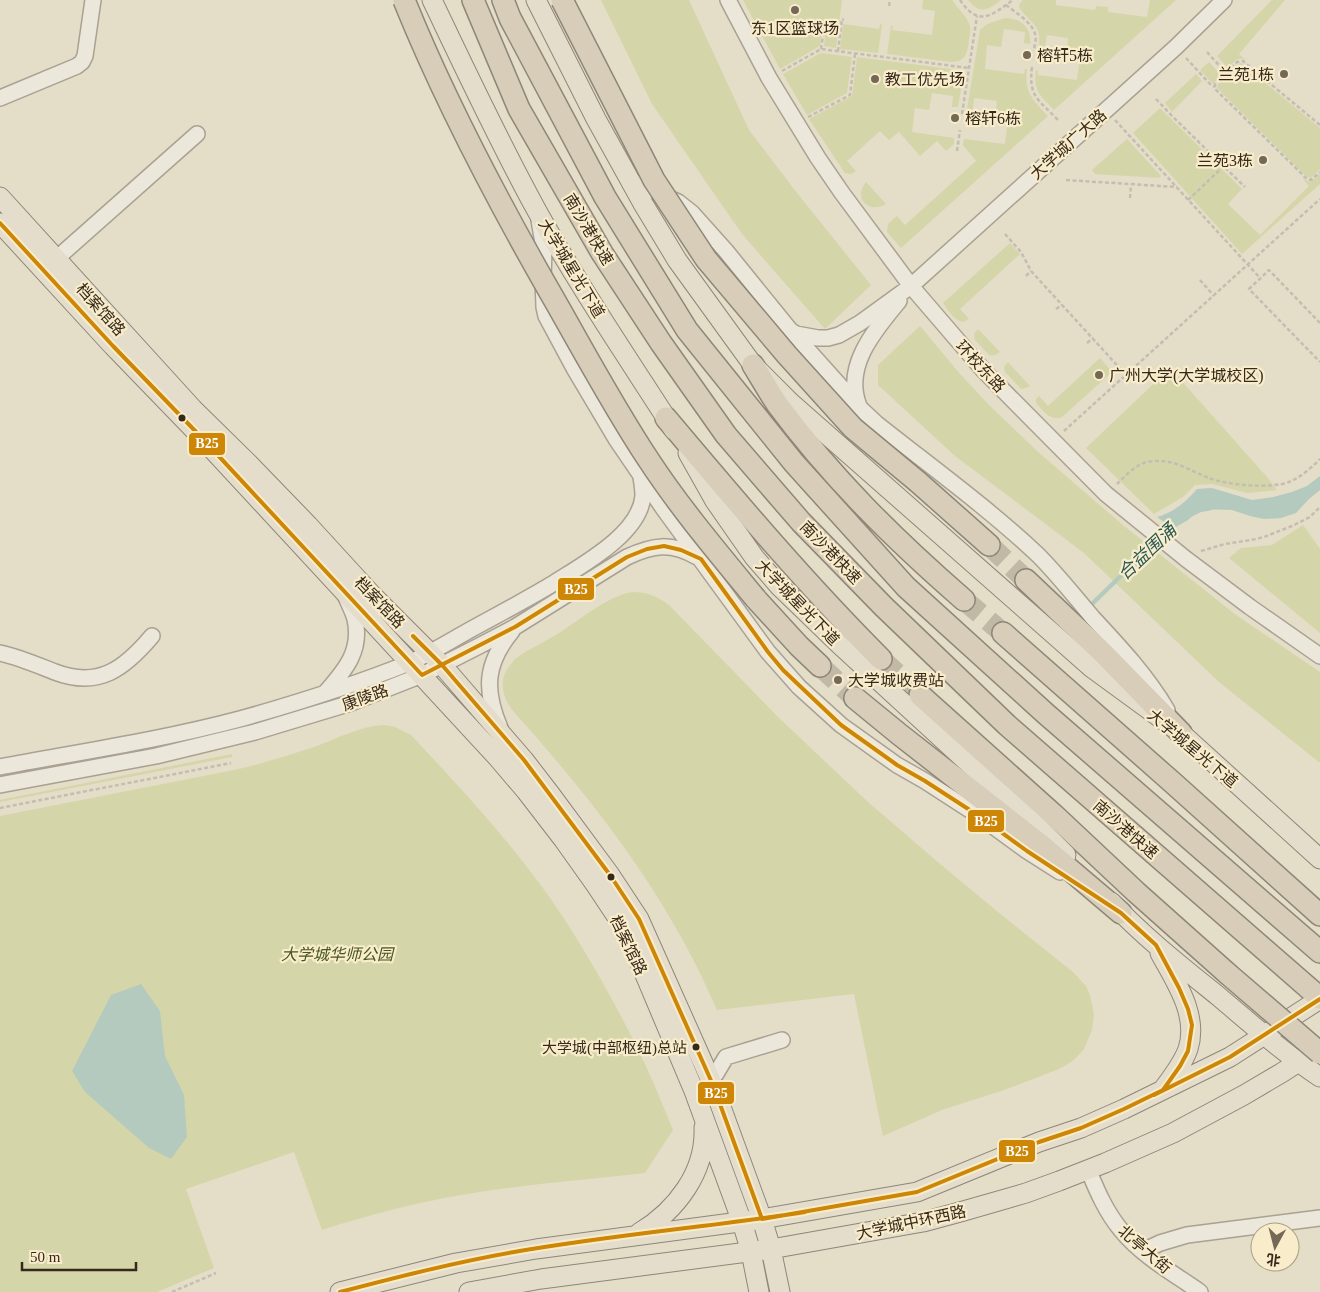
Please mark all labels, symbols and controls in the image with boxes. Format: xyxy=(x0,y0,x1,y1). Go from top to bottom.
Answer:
marker: 东1区篮球场 xyxy=(789,4,801,16)
place label: 东1区篮球场 xyxy=(751,20,839,37)
place label: 榕轩5栋 xyxy=(1037,47,1093,64)
marker: 榕轩5栋 xyxy=(1021,49,1033,61)
place label: 兰苑1栋 xyxy=(1218,66,1274,83)
marker: 兰苑1栋 xyxy=(1278,68,1290,80)
place label: 教工优先场 xyxy=(885,71,965,88)
marker: 教工优先场 xyxy=(869,73,881,85)
street label: 大学城广大路 xyxy=(1027,106,1110,183)
place label: 榕轩6栋 xyxy=(965,110,1021,127)
marker: 榕轩6栋 xyxy=(949,112,961,124)
place label: 兰苑3栋 xyxy=(1197,152,1253,169)
marker: 兰苑3栋 xyxy=(1257,154,1269,166)
street label: 南沙港快速 xyxy=(561,191,616,268)
street label: 大学城星光下道 xyxy=(535,216,608,321)
street label: 档案馆路 xyxy=(73,280,128,339)
street label: 环校东路 xyxy=(953,337,1009,396)
place label: 广州大学(大学城校区) xyxy=(1109,367,1264,385)
marker: 广州大学(大学城校区) xyxy=(1093,369,1105,381)
unlabelled marker xyxy=(177,413,187,423)
line badge: B25 xyxy=(188,432,226,456)
text: B25 xyxy=(195,436,219,451)
street label: 南沙港快速 xyxy=(797,518,865,587)
water label: 合益围涌 xyxy=(1114,519,1182,584)
street label: 大学城星光下道 xyxy=(753,556,843,649)
street label: 档案馆路 xyxy=(351,573,408,631)
line badge: B25 xyxy=(557,577,595,601)
text: B25 xyxy=(564,582,588,597)
place label: 大学城收费站 xyxy=(848,672,944,689)
marker: 大学城收费站 xyxy=(832,674,844,686)
street label: 康陵路 xyxy=(340,681,391,714)
street label: 大学城星光下道 xyxy=(1144,706,1241,791)
street label: 南沙港快速 xyxy=(1090,797,1161,862)
line badge: B25 xyxy=(967,809,1005,833)
text: B25 xyxy=(974,814,998,829)
unlabelled marker xyxy=(606,872,616,882)
street label: 档案馆路 xyxy=(607,913,650,978)
park label: 大学城华师公园 xyxy=(281,946,395,963)
place label: 大学城(中部枢纽)总站 xyxy=(542,1040,687,1057)
marker: 大学城(中部枢纽)总站 xyxy=(691,1042,701,1052)
line badge: B25 xyxy=(697,1081,735,1105)
text: B25 xyxy=(704,1086,728,1101)
line badge: B25 xyxy=(998,1139,1036,1163)
text: B25 xyxy=(1005,1144,1029,1159)
street label: 大学城中环西路 xyxy=(855,1203,968,1242)
street label: 北亭大街 xyxy=(1115,1222,1174,1277)
north arrow xyxy=(1250,1222,1300,1272)
scale bar xyxy=(22,1240,136,1272)
text: 50 m xyxy=(30,1249,61,1265)
text: 北 xyxy=(1266,1251,1281,1268)

